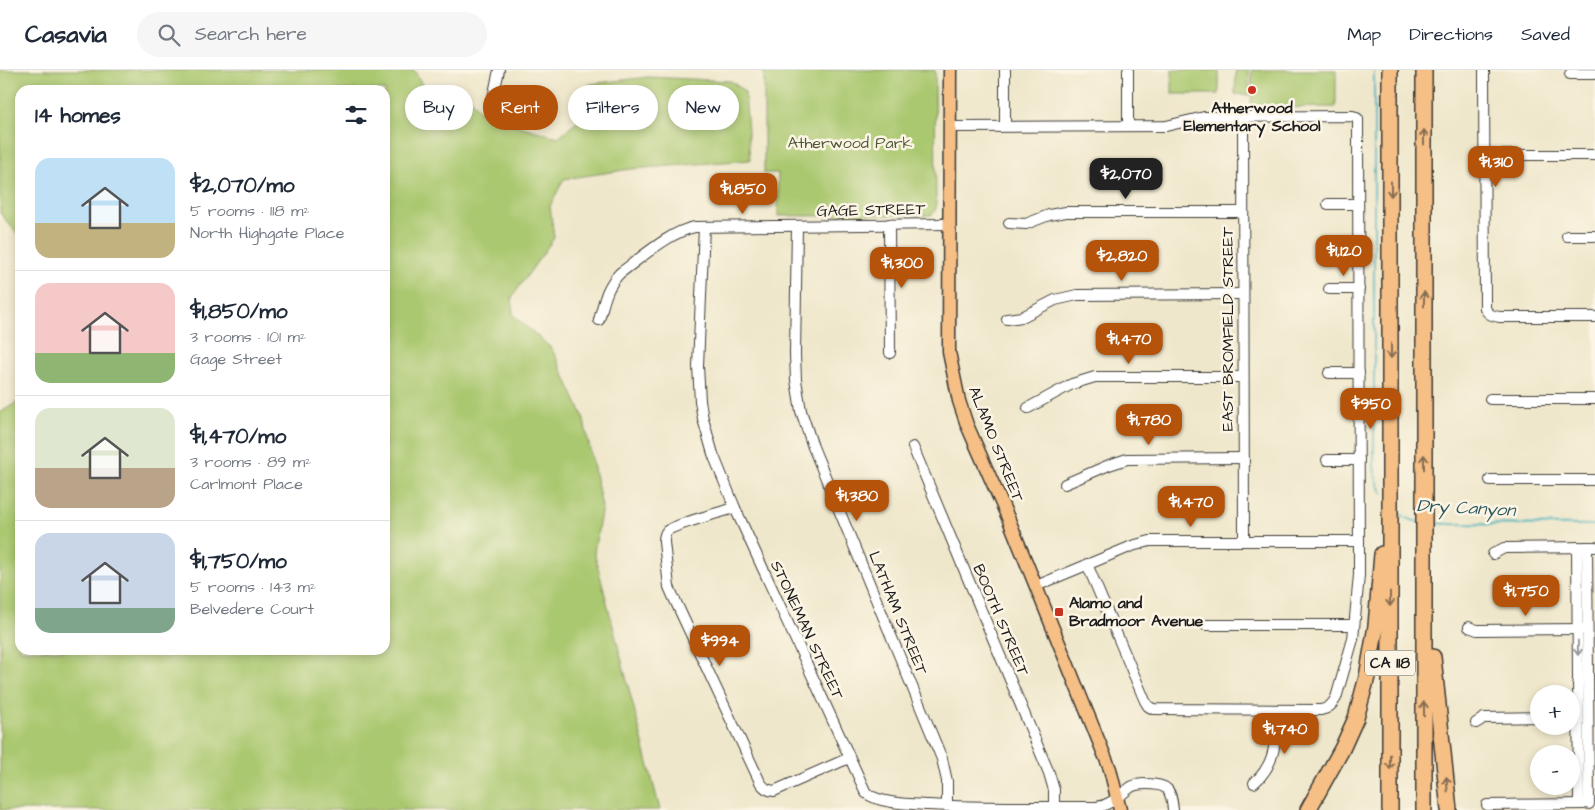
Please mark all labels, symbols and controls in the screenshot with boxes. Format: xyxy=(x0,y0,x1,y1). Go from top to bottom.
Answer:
search box xyxy=(137,12,487,57)
text: Casavia xyxy=(25,18,107,52)
icon: search xyxy=(155,21,183,49)
text: Search here xyxy=(195,21,307,48)
text: Map xyxy=(1347,22,1381,47)
text: Directions xyxy=(1409,22,1493,47)
text: Saved xyxy=(1521,22,1570,47)
marker: Atherwood Elementary School xyxy=(1246,84,1258,96)
chip: Buy xyxy=(405,85,473,130)
chip: Rent xyxy=(483,85,558,130)
chip: Filters xyxy=(568,85,658,130)
chip: New xyxy=(668,85,739,130)
place label: Atherwood Elementary School xyxy=(1183,97,1321,138)
text: 14 homes xyxy=(35,101,121,130)
icon: filters xyxy=(342,101,370,129)
one-way arrow xyxy=(1419,129,1429,146)
park label: Atherwood Park xyxy=(788,132,913,154)
pin: $1,310 xyxy=(1455,146,1537,188)
text: $1,310 xyxy=(1479,151,1513,173)
pin: $2,070 xyxy=(1085,158,1167,200)
text: $2,070 xyxy=(1101,163,1151,185)
text: $2,070/mo xyxy=(190,171,295,200)
pin: $1,850 xyxy=(702,172,784,215)
icon: home xyxy=(75,178,135,238)
text: $1,850 xyxy=(720,178,766,200)
one-way arrow xyxy=(1386,180,1396,196)
street label: GAGE STREET xyxy=(816,198,926,222)
text: 5 rooms · 118 m² xyxy=(190,200,309,222)
text: North Highgate Place xyxy=(190,222,345,244)
street label: EAST BROMFIELD STREET xyxy=(1217,227,1239,431)
pin: $1,120 xyxy=(1303,234,1385,277)
pin: $2,820 xyxy=(1081,240,1163,282)
text: $1,120 xyxy=(1326,240,1362,262)
text: $2,820 xyxy=(1097,245,1147,267)
pin: $1,300 xyxy=(861,246,943,289)
text: $1,300 xyxy=(881,252,923,274)
one-way arrow xyxy=(1419,292,1429,308)
text: $1,850/mo xyxy=(190,297,288,326)
icon: home xyxy=(75,303,135,363)
pin: $1,470 xyxy=(1088,322,1170,365)
text: 3 rooms · 101 m² xyxy=(190,326,306,348)
text: $1,470 xyxy=(1107,328,1151,350)
one-way arrow xyxy=(1386,342,1396,359)
text: Gage Street xyxy=(190,348,282,370)
street label: ALAMO STREET xyxy=(963,383,1029,505)
pin: $950 xyxy=(1341,388,1401,430)
text: $950 xyxy=(1351,393,1391,415)
pin: $1,780 xyxy=(1108,404,1190,446)
text: $1,780 xyxy=(1127,409,1171,431)
text: $1,470/mo xyxy=(190,422,286,451)
icon: home xyxy=(75,428,135,488)
text: 3 rooms · 89 m² xyxy=(190,451,311,473)
one-way arrow xyxy=(1419,454,1429,470)
text: Carlmont Place xyxy=(190,473,303,495)
pin: $1,380 xyxy=(816,480,898,522)
text: $1,380 xyxy=(836,485,878,507)
pin: $1,470 xyxy=(1150,486,1232,528)
text: $1,470 xyxy=(1169,491,1213,513)
water label: Dry Canyon xyxy=(1416,493,1518,524)
text: $1,750/mo xyxy=(190,547,287,576)
street label: LATHAM STREET xyxy=(863,548,933,678)
icon: home xyxy=(75,553,135,613)
street label: STONEMAN STREET xyxy=(765,557,849,703)
street label: BOOTH STREET xyxy=(968,561,1034,679)
pin: $1,750 xyxy=(1485,574,1567,617)
text: 5 rooms · 143 m² xyxy=(190,576,316,598)
text: $1,750 xyxy=(1503,580,1549,602)
one-way arrow xyxy=(1385,590,1395,607)
place label: Alamo and Bradmoor Avenue xyxy=(1069,592,1204,632)
text: Belvedere Court xyxy=(190,598,314,620)
marker: Alamo and Bradmoor Avenue xyxy=(1053,606,1065,618)
pin: $994 xyxy=(690,624,750,667)
text: $994 xyxy=(701,630,739,652)
one-way arrow xyxy=(1573,640,1583,656)
road number: CA 118 xyxy=(1365,650,1415,676)
map controls xyxy=(1530,685,1580,795)
button: + xyxy=(1530,685,1580,735)
one-way arrow xyxy=(1419,701,1429,718)
pin: $1,740 xyxy=(1244,712,1326,755)
text: $1,740 xyxy=(1263,718,1307,740)
button: − xyxy=(1530,745,1580,795)
one-way arrow xyxy=(1385,753,1395,769)
one-way arrow xyxy=(1442,776,1451,792)

